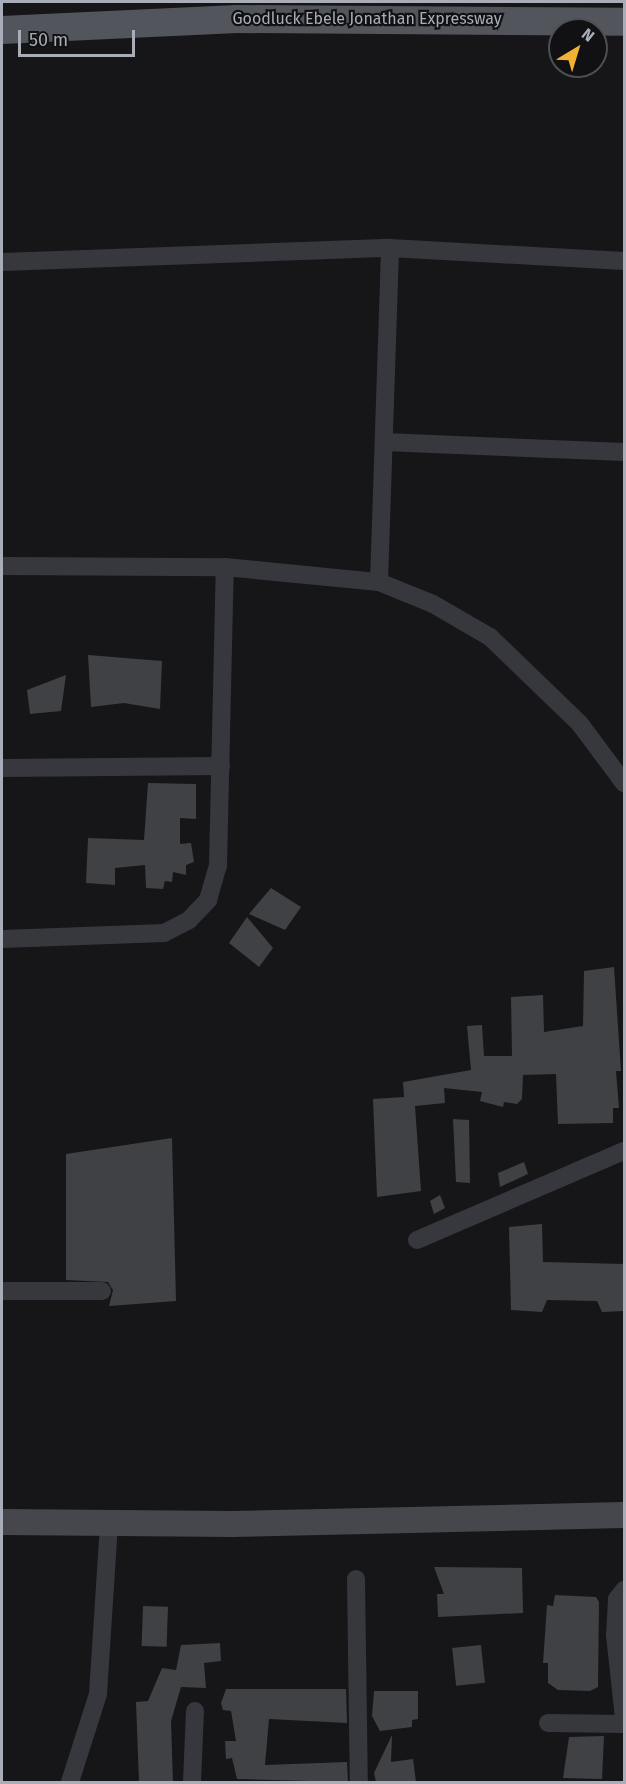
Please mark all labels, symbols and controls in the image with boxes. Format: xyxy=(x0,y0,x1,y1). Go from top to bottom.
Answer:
street label: Goodluck Ebele Jonathan Expressway xyxy=(232,9,502,29)
scale bar xyxy=(21,18,138,56)
north arrow xyxy=(548,18,608,78)
text: N xyxy=(578,24,598,46)
text: 50 m xyxy=(29,29,68,51)

